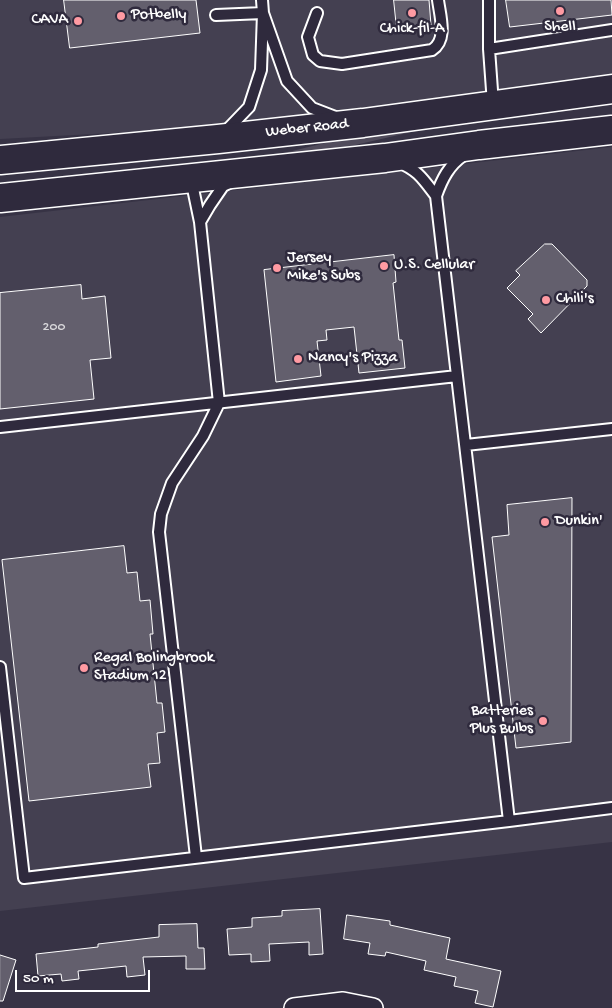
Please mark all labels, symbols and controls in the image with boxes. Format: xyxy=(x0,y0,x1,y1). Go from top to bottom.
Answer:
marker: Shell xyxy=(554,5,566,17)
place label: Potbelly xyxy=(131,6,186,26)
marker: Chick-fil-A xyxy=(406,7,418,19)
marker: Potbelly xyxy=(115,10,127,22)
place label: CAVA xyxy=(32,11,68,31)
marker: CAVA xyxy=(72,15,84,27)
place label: Shell xyxy=(544,18,576,38)
place label: Chick-fil-A xyxy=(380,20,444,40)
street label: Weber Road xyxy=(265,115,349,143)
place label: Jersey Mike's Subs xyxy=(287,249,360,287)
place label: U.S. Cellular xyxy=(394,256,474,276)
marker: U.S. Cellular xyxy=(378,260,390,272)
marker: Jersey Mike's Subs xyxy=(271,262,283,274)
place label: Chili's xyxy=(556,290,594,310)
marker: Chili's xyxy=(540,294,552,306)
house number: 200 xyxy=(43,320,65,336)
place label: Nancy's Pizza xyxy=(308,349,397,369)
marker: Nancy's Pizza xyxy=(292,353,304,365)
place label: Dunkin' xyxy=(555,512,603,532)
marker: Dunkin' xyxy=(539,516,551,528)
place label: Regal Bolingbrook Stadium 12 xyxy=(94,649,214,687)
marker: Regal Bolingbrook Stadium 12 xyxy=(78,662,90,674)
place label: Batteries Plus Bulbs xyxy=(470,702,533,740)
marker: Batteries Plus Bulbs xyxy=(537,715,549,727)
scale bar xyxy=(18,960,152,992)
text: 50 m xyxy=(23,970,54,988)

